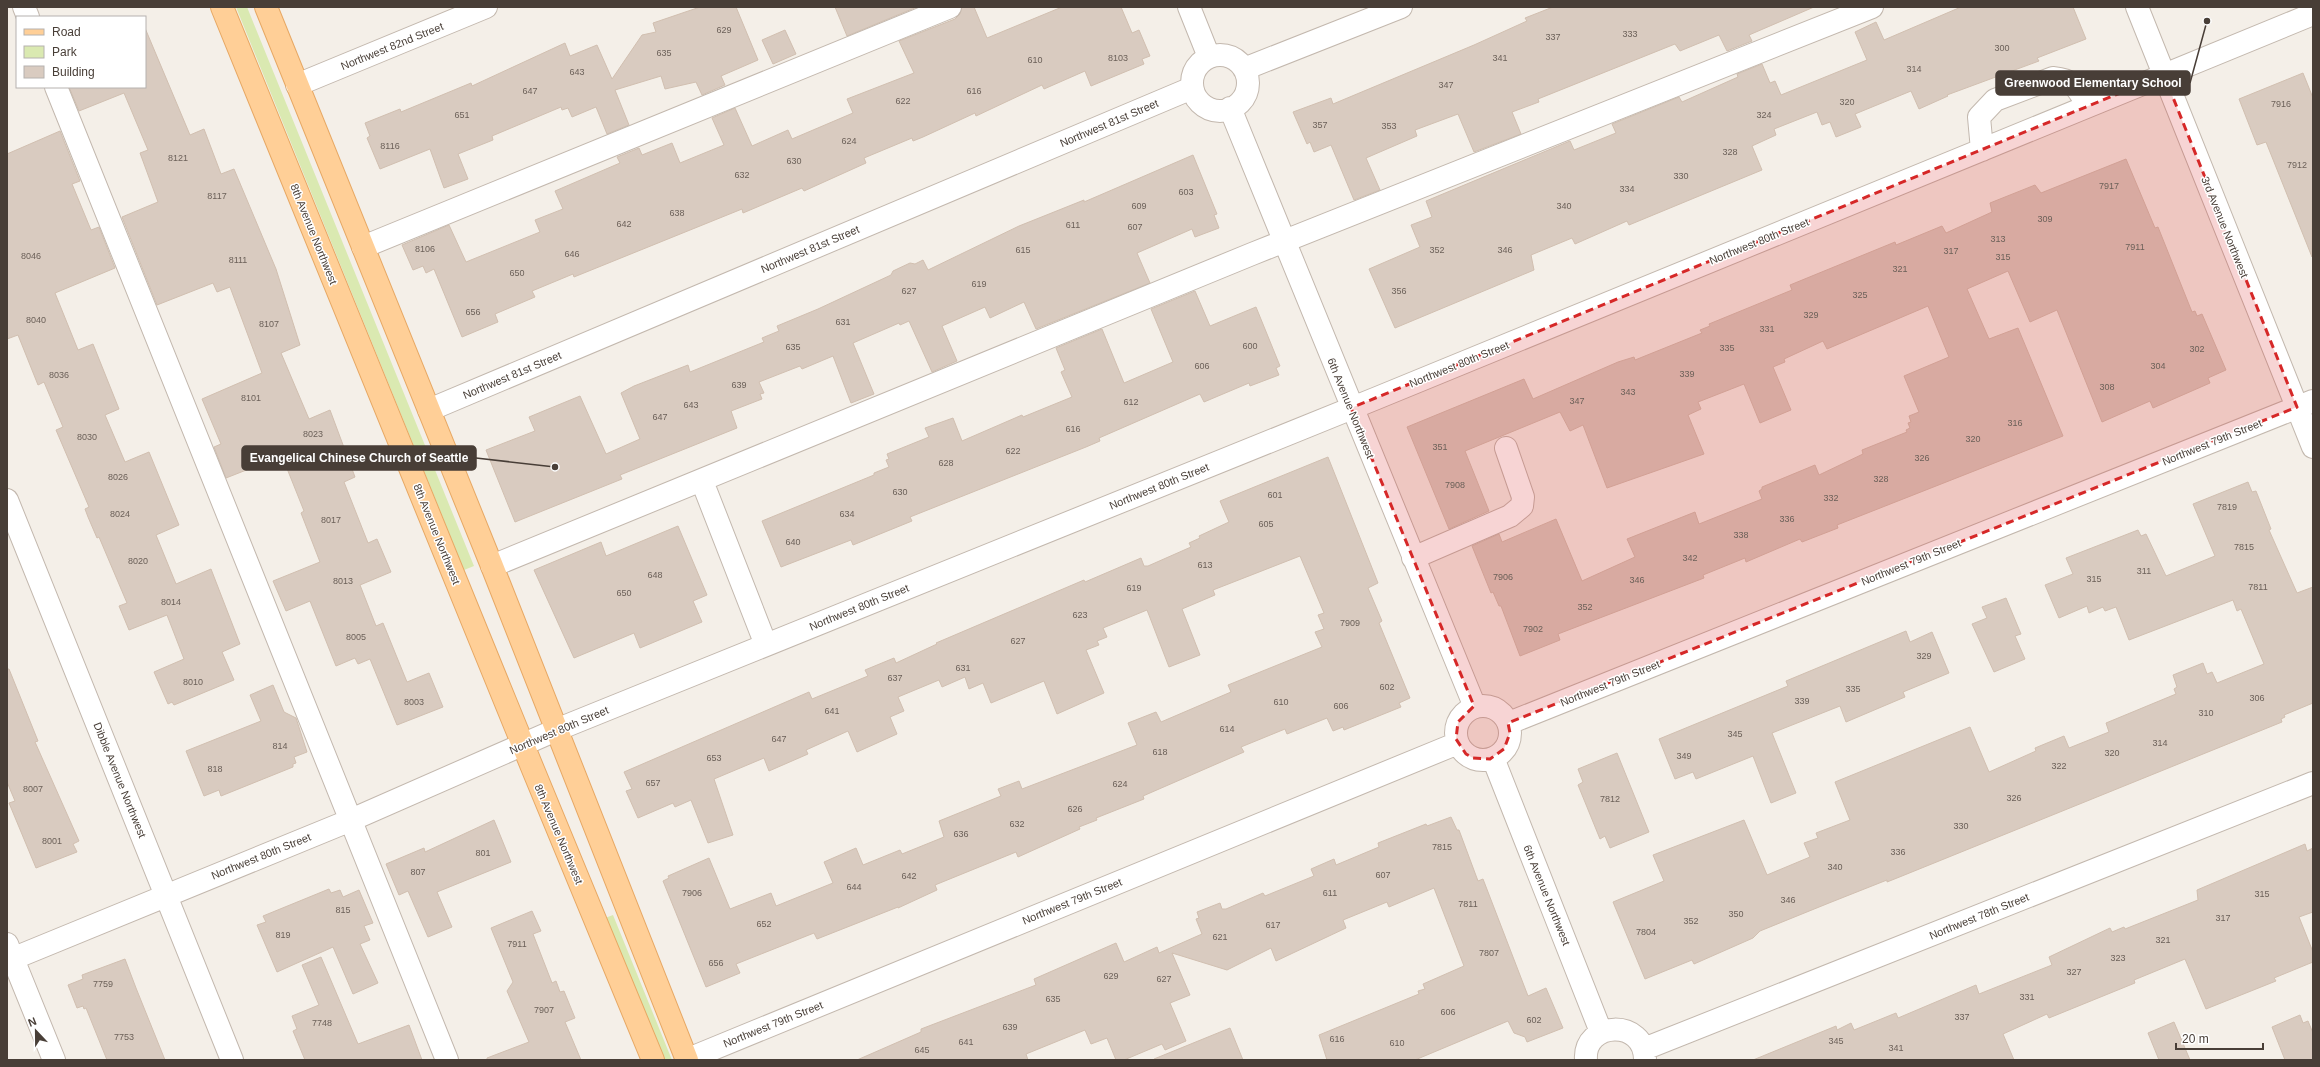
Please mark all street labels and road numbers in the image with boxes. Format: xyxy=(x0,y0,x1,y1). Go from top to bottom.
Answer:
street label: Northwest 82nd Street xyxy=(339,20,445,72)
street label: Northwest 81st Street xyxy=(1058,97,1160,149)
street label: 3rd Avenue Northwest xyxy=(2199,175,2251,279)
street label: 8th Avenue Northwest xyxy=(288,182,340,286)
street label: Northwest 80th Street xyxy=(1707,216,1811,266)
street label: Northwest 81st Street xyxy=(759,223,861,275)
street label: Northwest 80th Street xyxy=(1407,339,1511,389)
street label: Northwest 81st Street xyxy=(461,349,563,401)
street label: 6th Avenue Northwest xyxy=(1325,356,1377,460)
street label: Northwest 79th Street xyxy=(2160,417,2264,467)
street label: Northwest 80th Street xyxy=(1107,461,1211,511)
street label: 8th Avenue Northwest xyxy=(411,482,463,586)
street label: Northwest 79th Street xyxy=(1859,537,1963,587)
street label: Northwest 80th Street xyxy=(807,582,911,632)
street label: Northwest 79th Street xyxy=(1558,658,1662,708)
street label: Northwest 80th Street xyxy=(508,704,610,756)
street label: Dibble Avenue Northwest xyxy=(91,721,149,839)
street label: 8th Avenue Northwest xyxy=(532,782,586,886)
street label: Northwest 80th Street xyxy=(209,831,313,881)
street label: 6th Avenue Northwest xyxy=(1521,843,1573,947)
street label: Northwest 79th Street xyxy=(1020,876,1124,926)
street label: Northwest 78th Street xyxy=(1927,891,2031,941)
street label: Northwest 79th Street xyxy=(721,999,825,1049)

